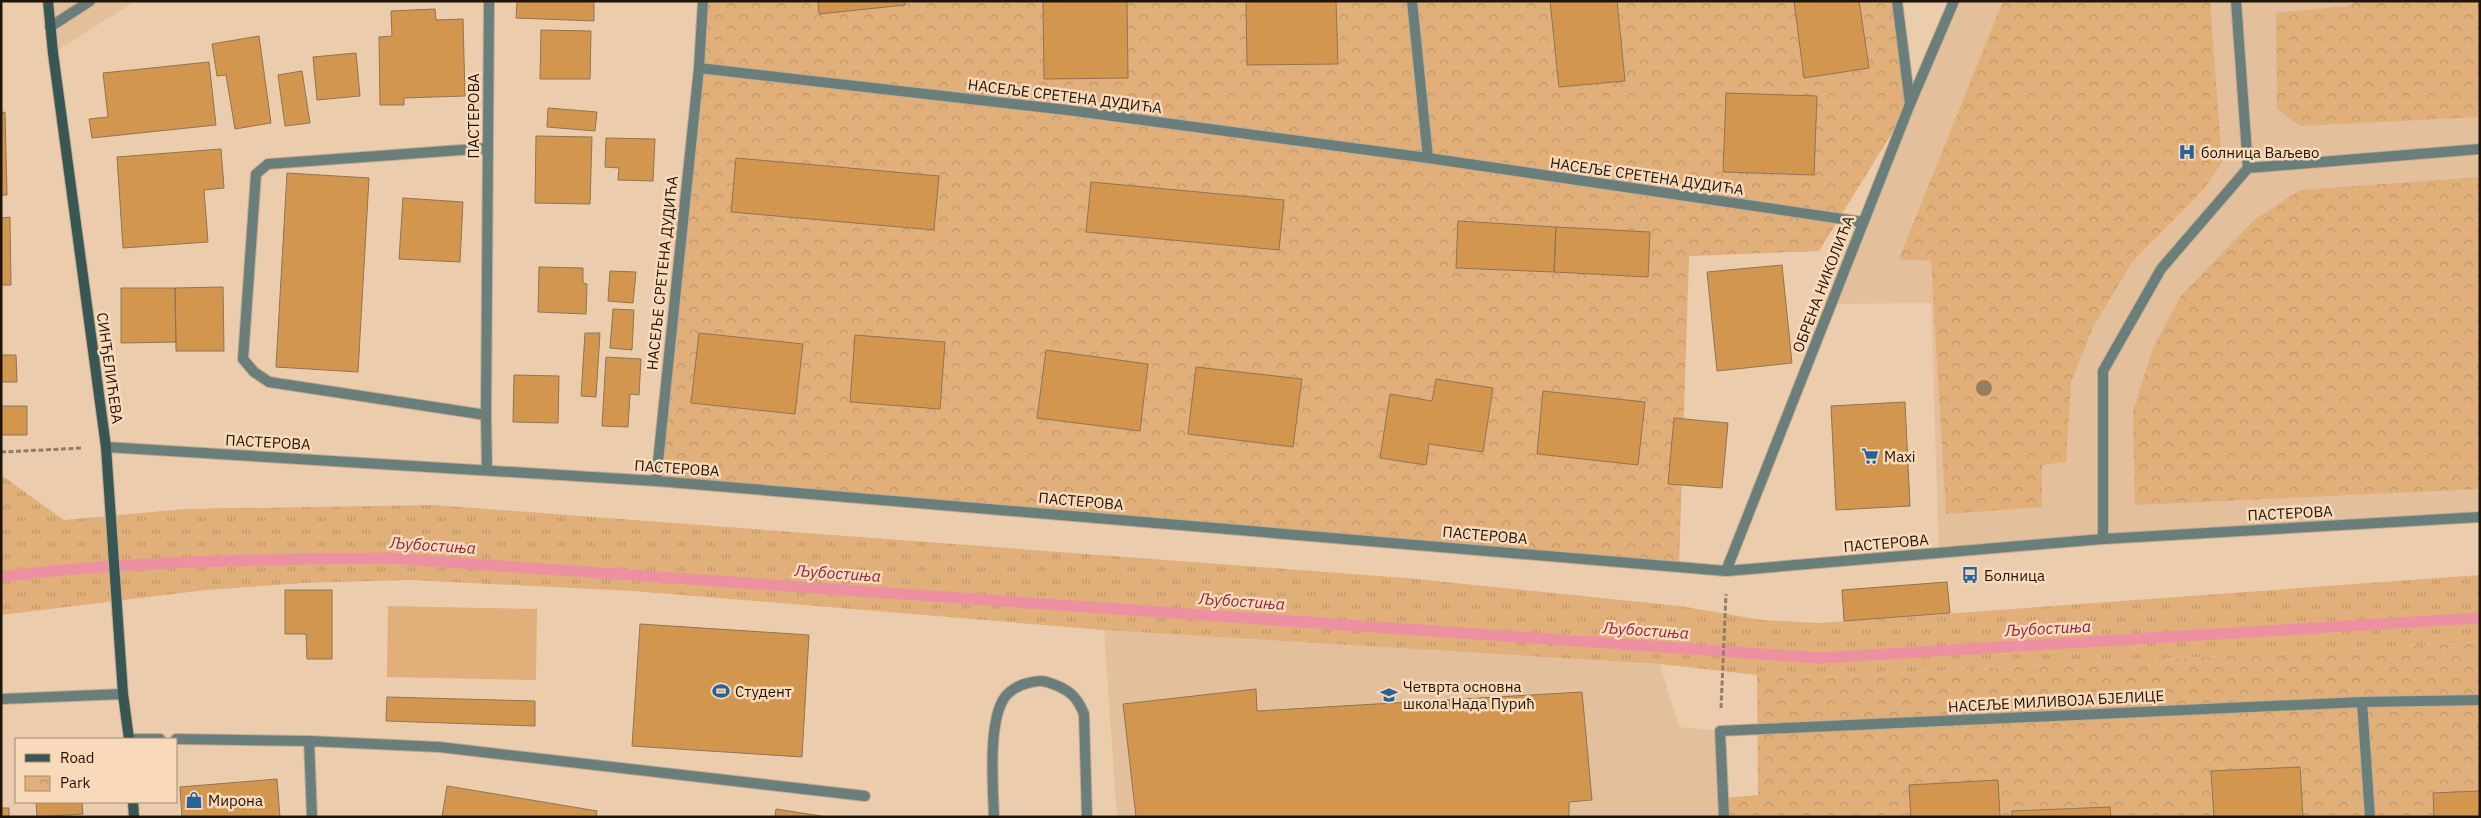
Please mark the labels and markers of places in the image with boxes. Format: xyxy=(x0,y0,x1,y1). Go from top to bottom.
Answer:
hospital icon: болница Ваљево xyxy=(2177,142,2197,162)
place label: болница Ваљево xyxy=(2201,143,2320,162)
supermarket icon: Maxi xyxy=(1860,446,1880,466)
place label: Maxi xyxy=(1884,447,1916,466)
bus stop icon: Болница xyxy=(1960,565,1980,585)
place label: Болница xyxy=(1984,566,2045,585)
place label: Четврта основна школа Нада Пурић xyxy=(1403,677,1535,713)
sports icon: Студент xyxy=(711,681,731,701)
place label: Студент xyxy=(735,682,792,701)
school or university icon: Четврта основна школа Нада Пурић xyxy=(1379,685,1399,705)
shop icon: Мирона xyxy=(184,790,204,810)
place label: Мирона xyxy=(208,791,263,810)

